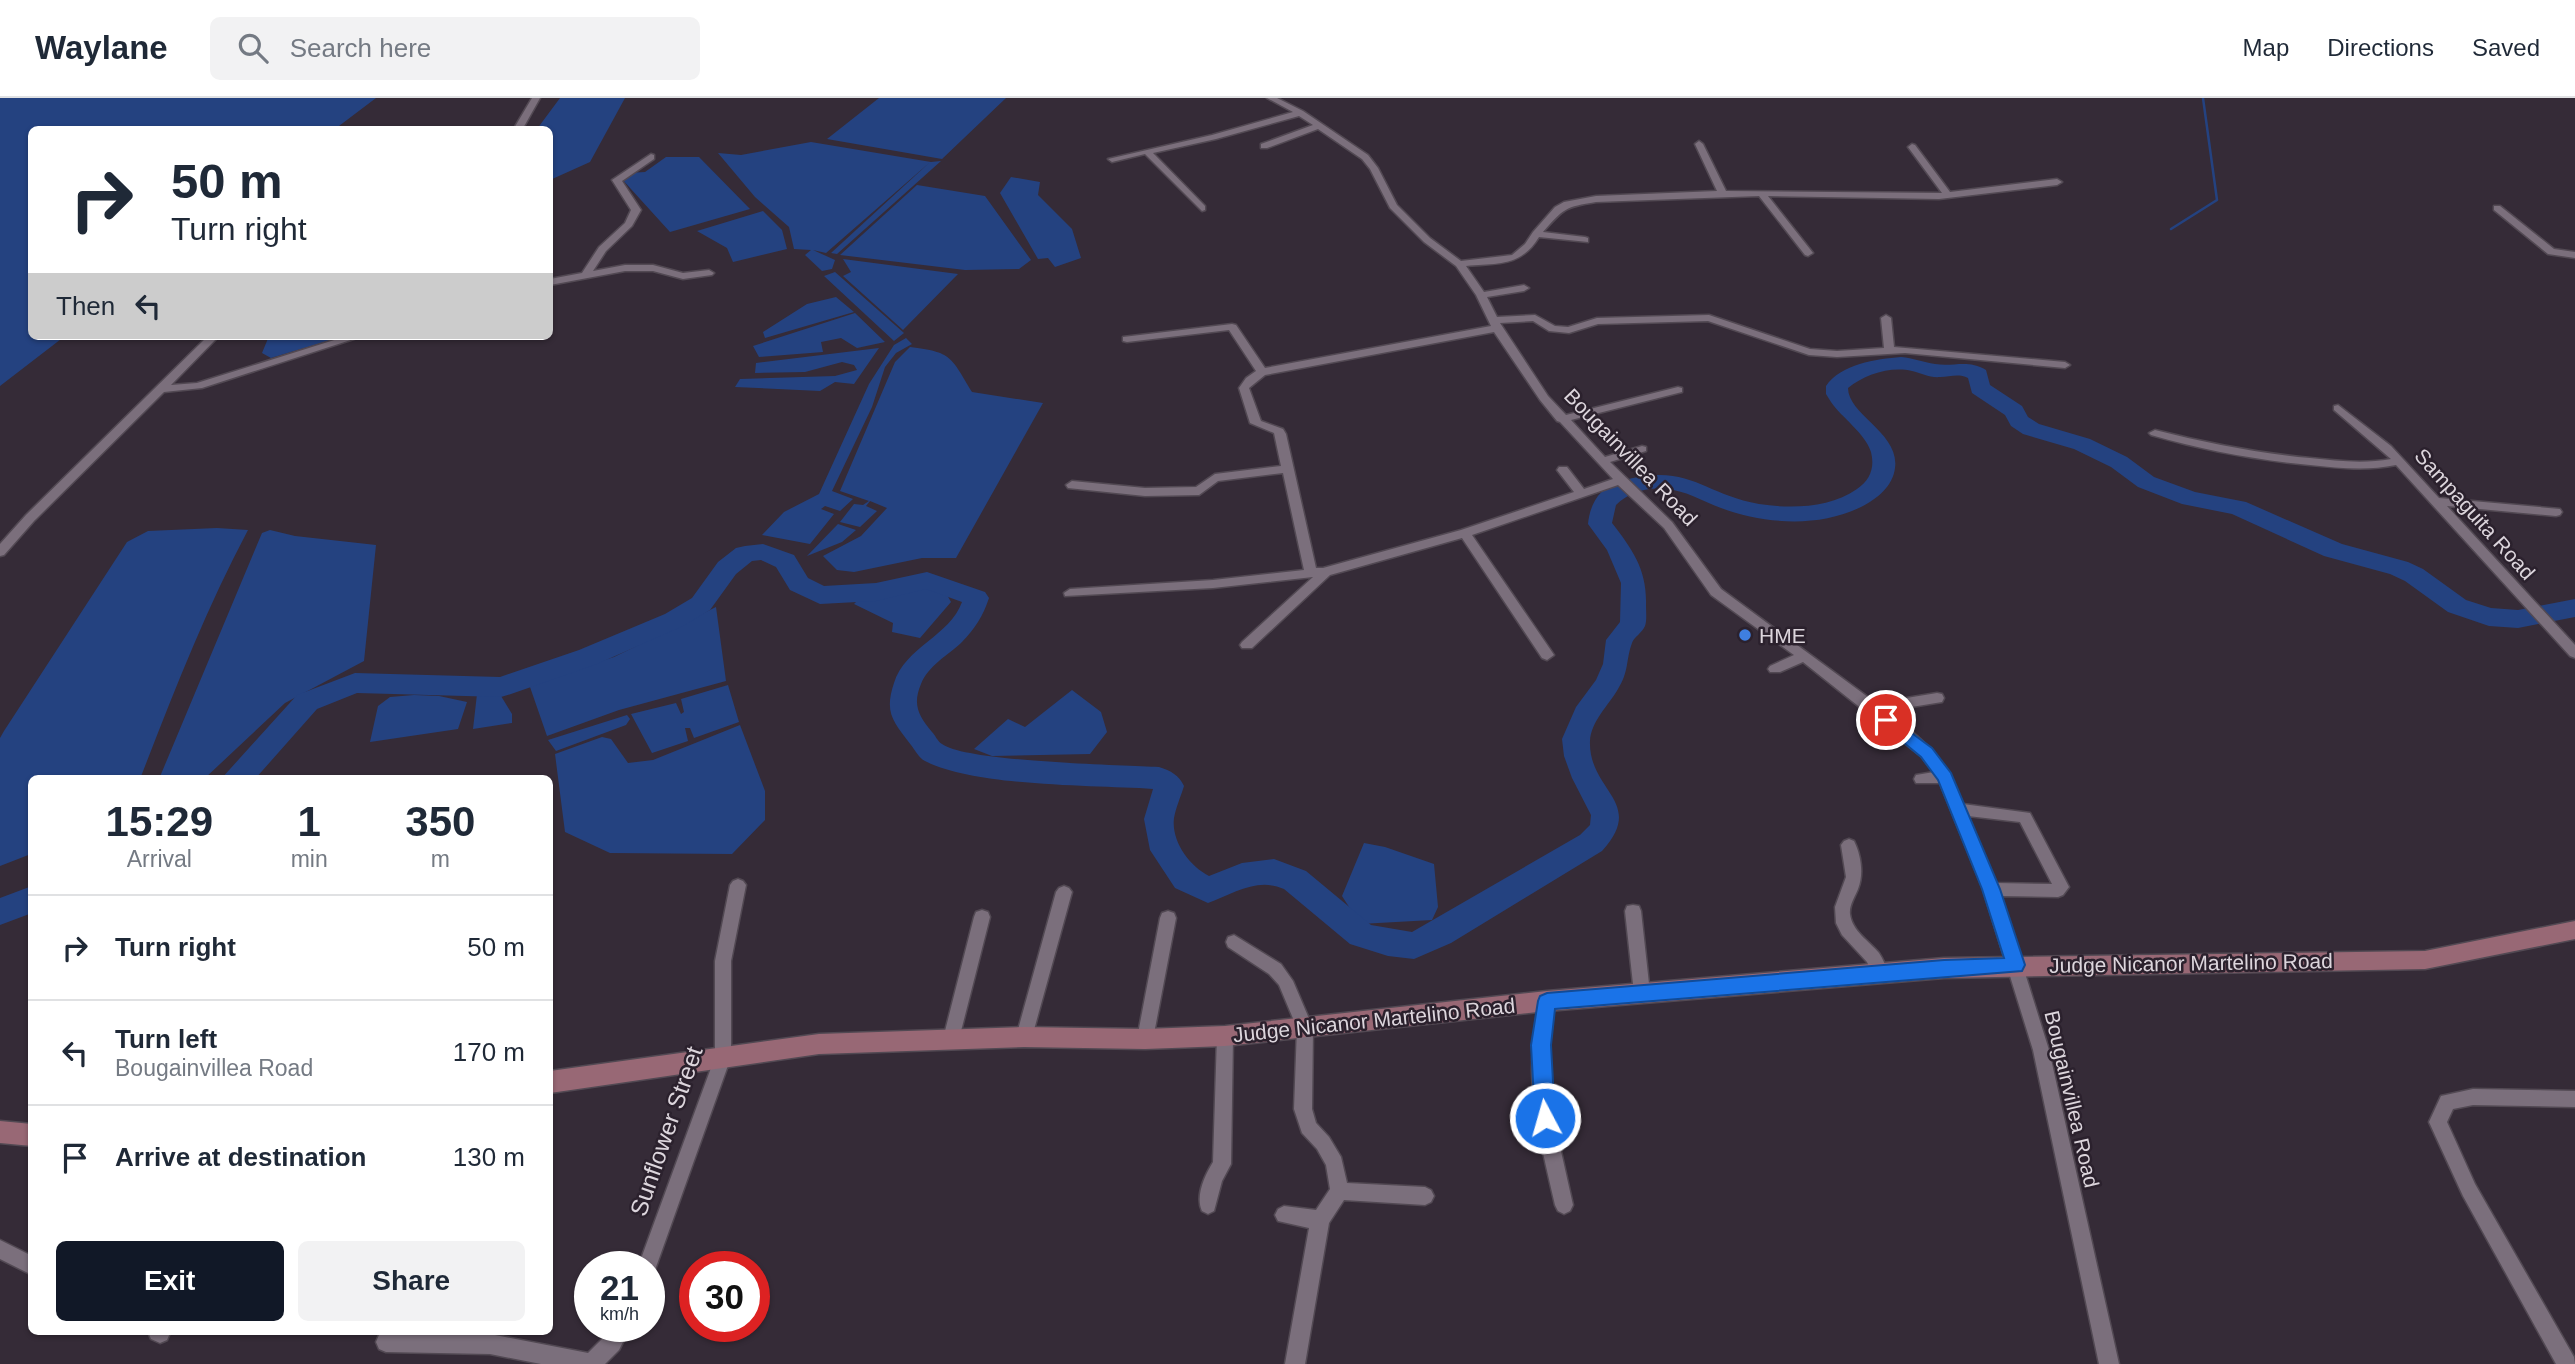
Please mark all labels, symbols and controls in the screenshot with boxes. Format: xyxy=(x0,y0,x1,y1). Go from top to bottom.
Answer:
search box xyxy=(210,17,700,80)
text: Waylane xyxy=(35,29,168,66)
icon: search xyxy=(234,29,272,67)
text: Search here xyxy=(290,33,431,63)
text: Map xyxy=(2243,34,2289,61)
text: Directions xyxy=(2327,34,2434,61)
text: Saved xyxy=(2472,34,2540,61)
icon: right xyxy=(56,154,147,245)
text: 50 m xyxy=(171,154,283,208)
text: Turn right xyxy=(171,211,307,247)
icon: left xyxy=(129,287,167,325)
text: Then xyxy=(56,291,115,321)
street label: Bougainvillea Road xyxy=(1560,384,1702,530)
street label: Sampaguita Road xyxy=(2410,444,2540,584)
place label: HME xyxy=(1759,624,1806,647)
marker: HME xyxy=(1737,627,1753,643)
pin xyxy=(1856,690,1916,750)
icon: arrive xyxy=(1867,701,1905,739)
text: 15:29 xyxy=(106,798,213,845)
text: 1 xyxy=(297,798,321,845)
text: 350 xyxy=(405,798,475,845)
text: Arrival xyxy=(127,846,192,872)
text: min xyxy=(291,846,328,872)
text: m xyxy=(431,846,450,872)
icon: right xyxy=(56,929,94,967)
text: Turn right xyxy=(115,932,236,962)
text: 50 m xyxy=(467,932,525,962)
street label: Judge Nicanor Martelino Road xyxy=(2049,949,2333,977)
street label: Judge Nicanor Martelino Road xyxy=(1232,994,1516,1046)
street label: Bougainvillea Road xyxy=(2040,1008,2104,1190)
text: Turn left xyxy=(115,1024,217,1054)
icon: left xyxy=(56,1034,94,1072)
text: 170 m xyxy=(453,1037,525,1067)
street label: Sunflower Street xyxy=(624,1042,708,1219)
text: Bougainvillea Road xyxy=(115,1055,313,1081)
position arrow xyxy=(1508,1081,1582,1155)
icon: arrive xyxy=(56,1139,94,1177)
text: Arrive at destination xyxy=(115,1142,366,1172)
text: 130 m xyxy=(453,1142,525,1172)
button: Exit xyxy=(56,1241,284,1321)
button: Share xyxy=(298,1241,525,1321)
speed limit sign: 30 xyxy=(679,1251,770,1342)
text: 21 xyxy=(600,1268,639,1307)
text: km/h xyxy=(600,1304,639,1324)

